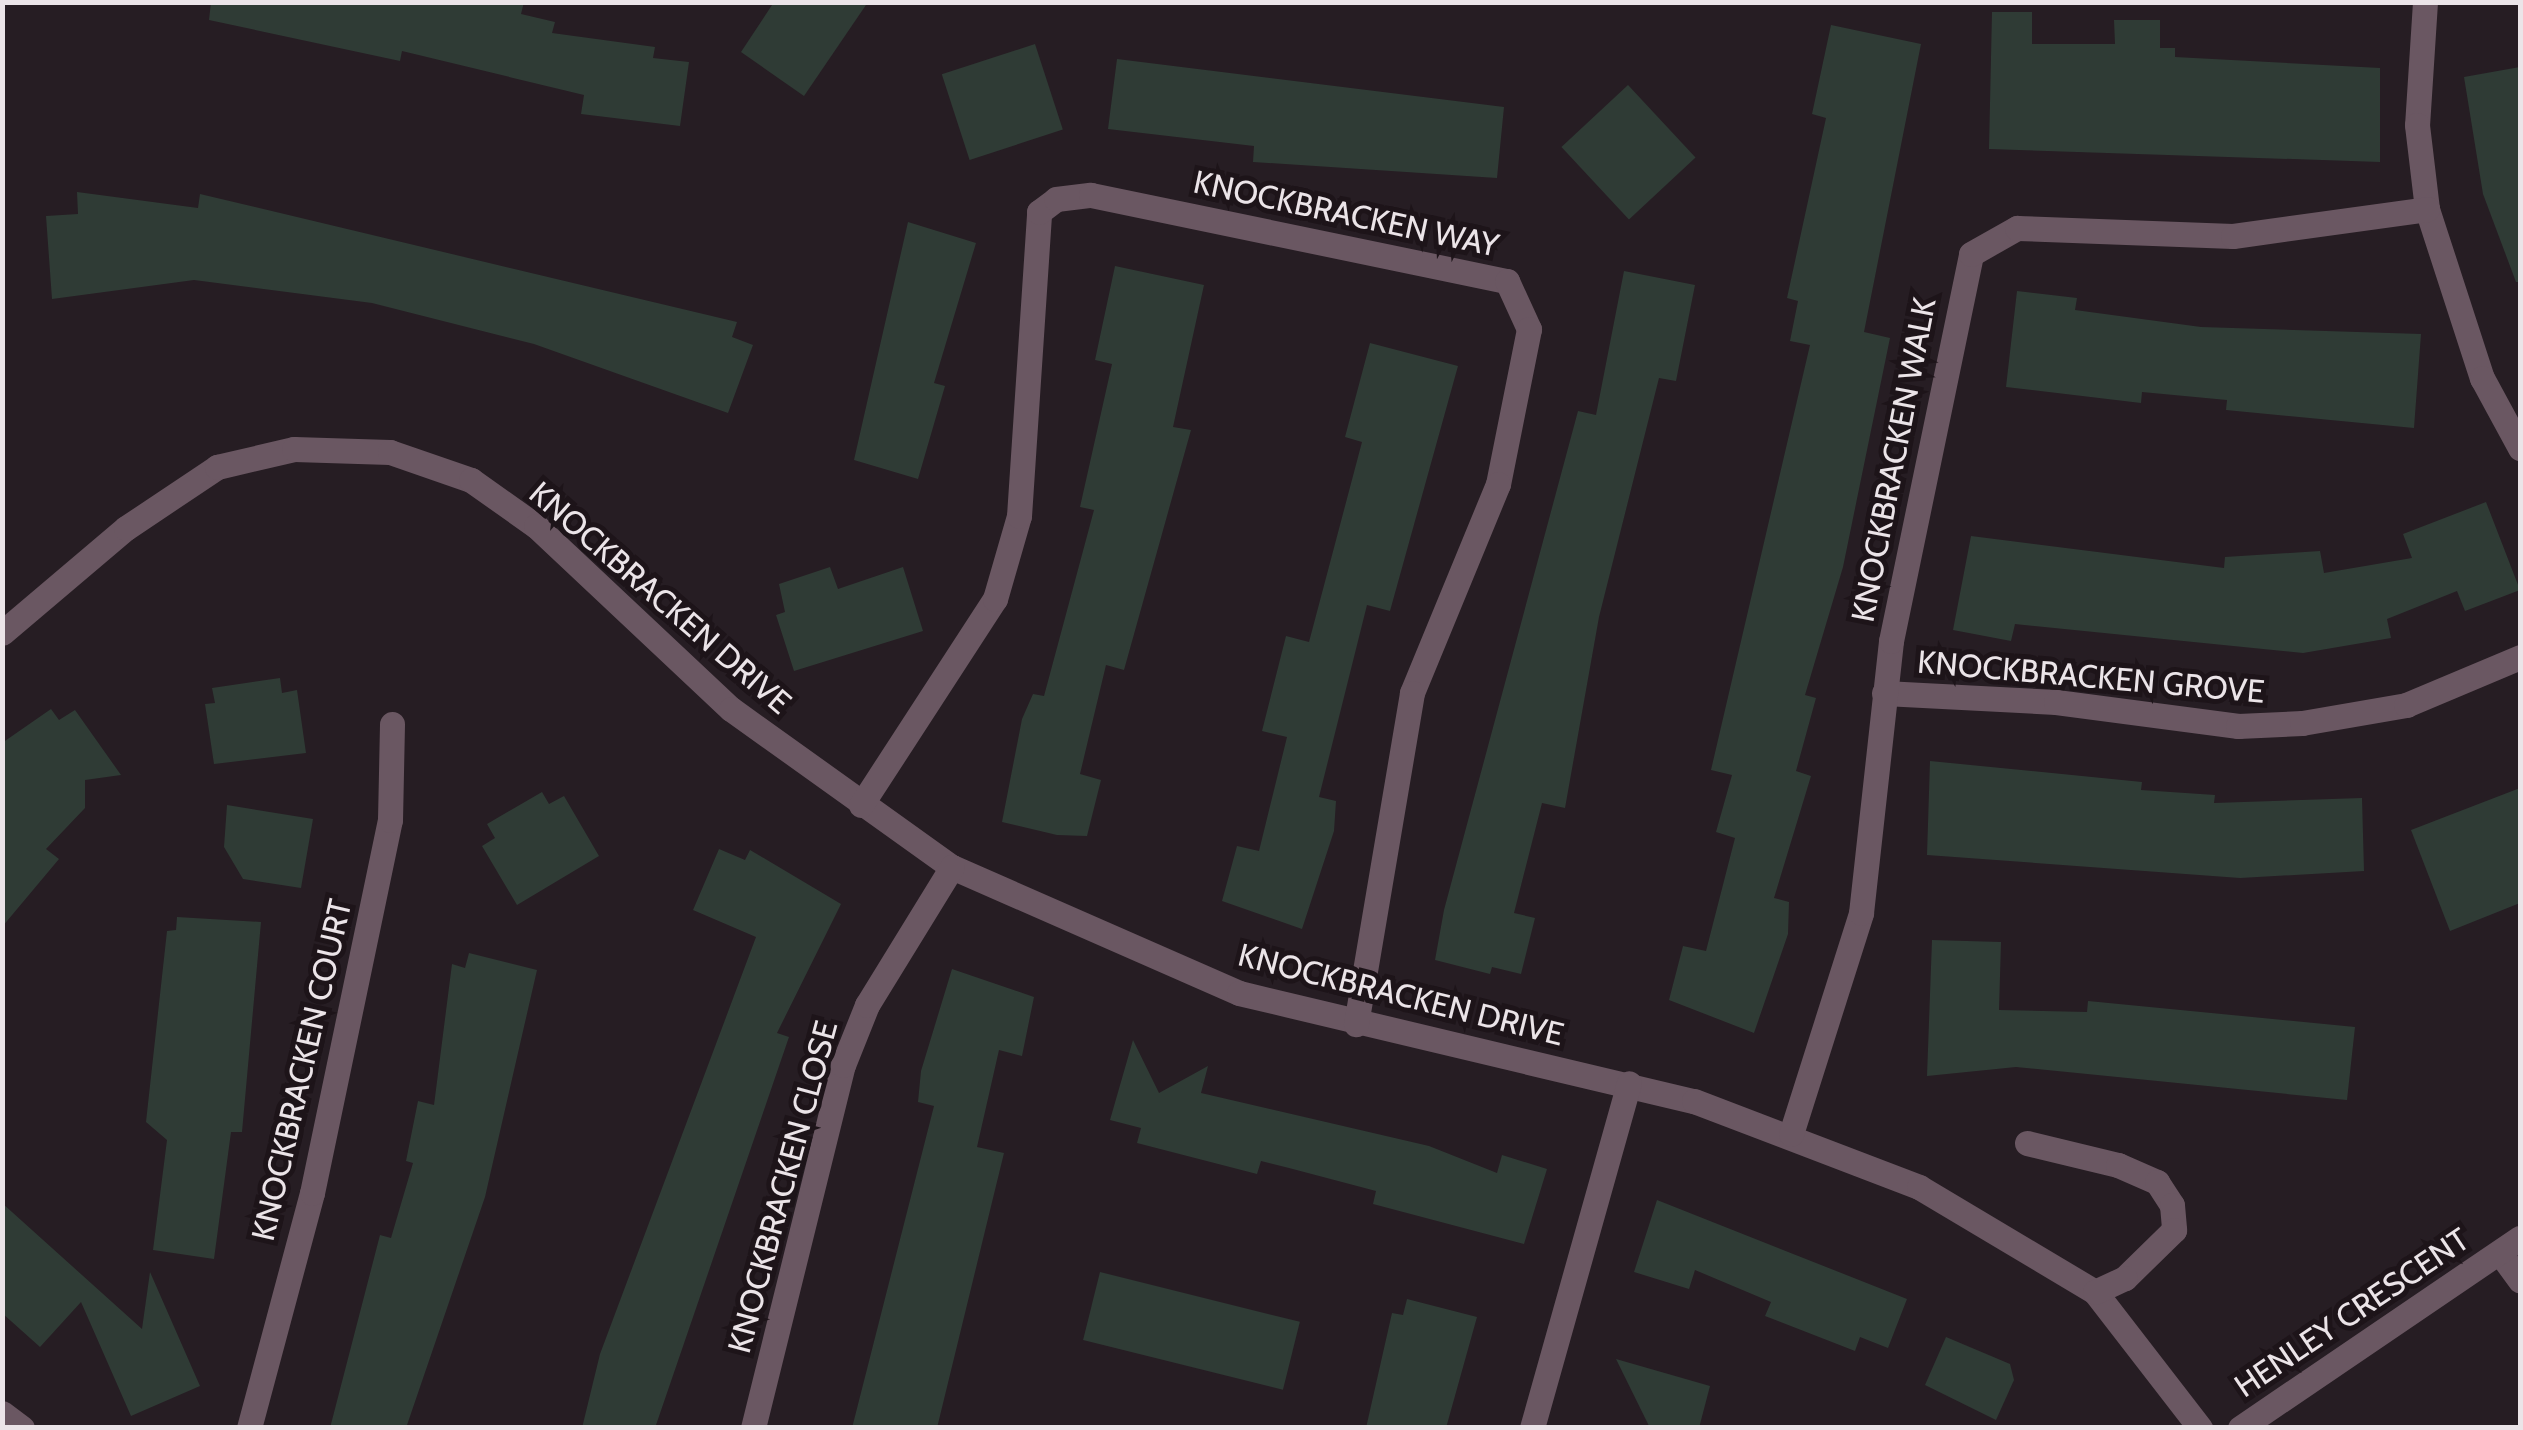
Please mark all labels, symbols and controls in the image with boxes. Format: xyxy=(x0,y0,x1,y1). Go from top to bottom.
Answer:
street label: KNOCKBRACKEN WAY xyxy=(1190,163,1502,265)
street label: KNOCKBRACKEN WALK xyxy=(1844,295,1944,625)
street label: KNOCKBRACKEN DRIVE xyxy=(521,474,799,722)
street label: KNOCKBRACKEN GROVE xyxy=(1916,643,2266,711)
street label: KNOCKBRACKEN COURT xyxy=(244,896,360,1244)
street label: KNOCKBRACKEN DRIVE xyxy=(1234,936,1568,1054)
street label: KNOCKBRACKEN CLOSE xyxy=(720,1017,846,1357)
street label: HENLEY CRESCENT xyxy=(2228,1220,2476,1406)

